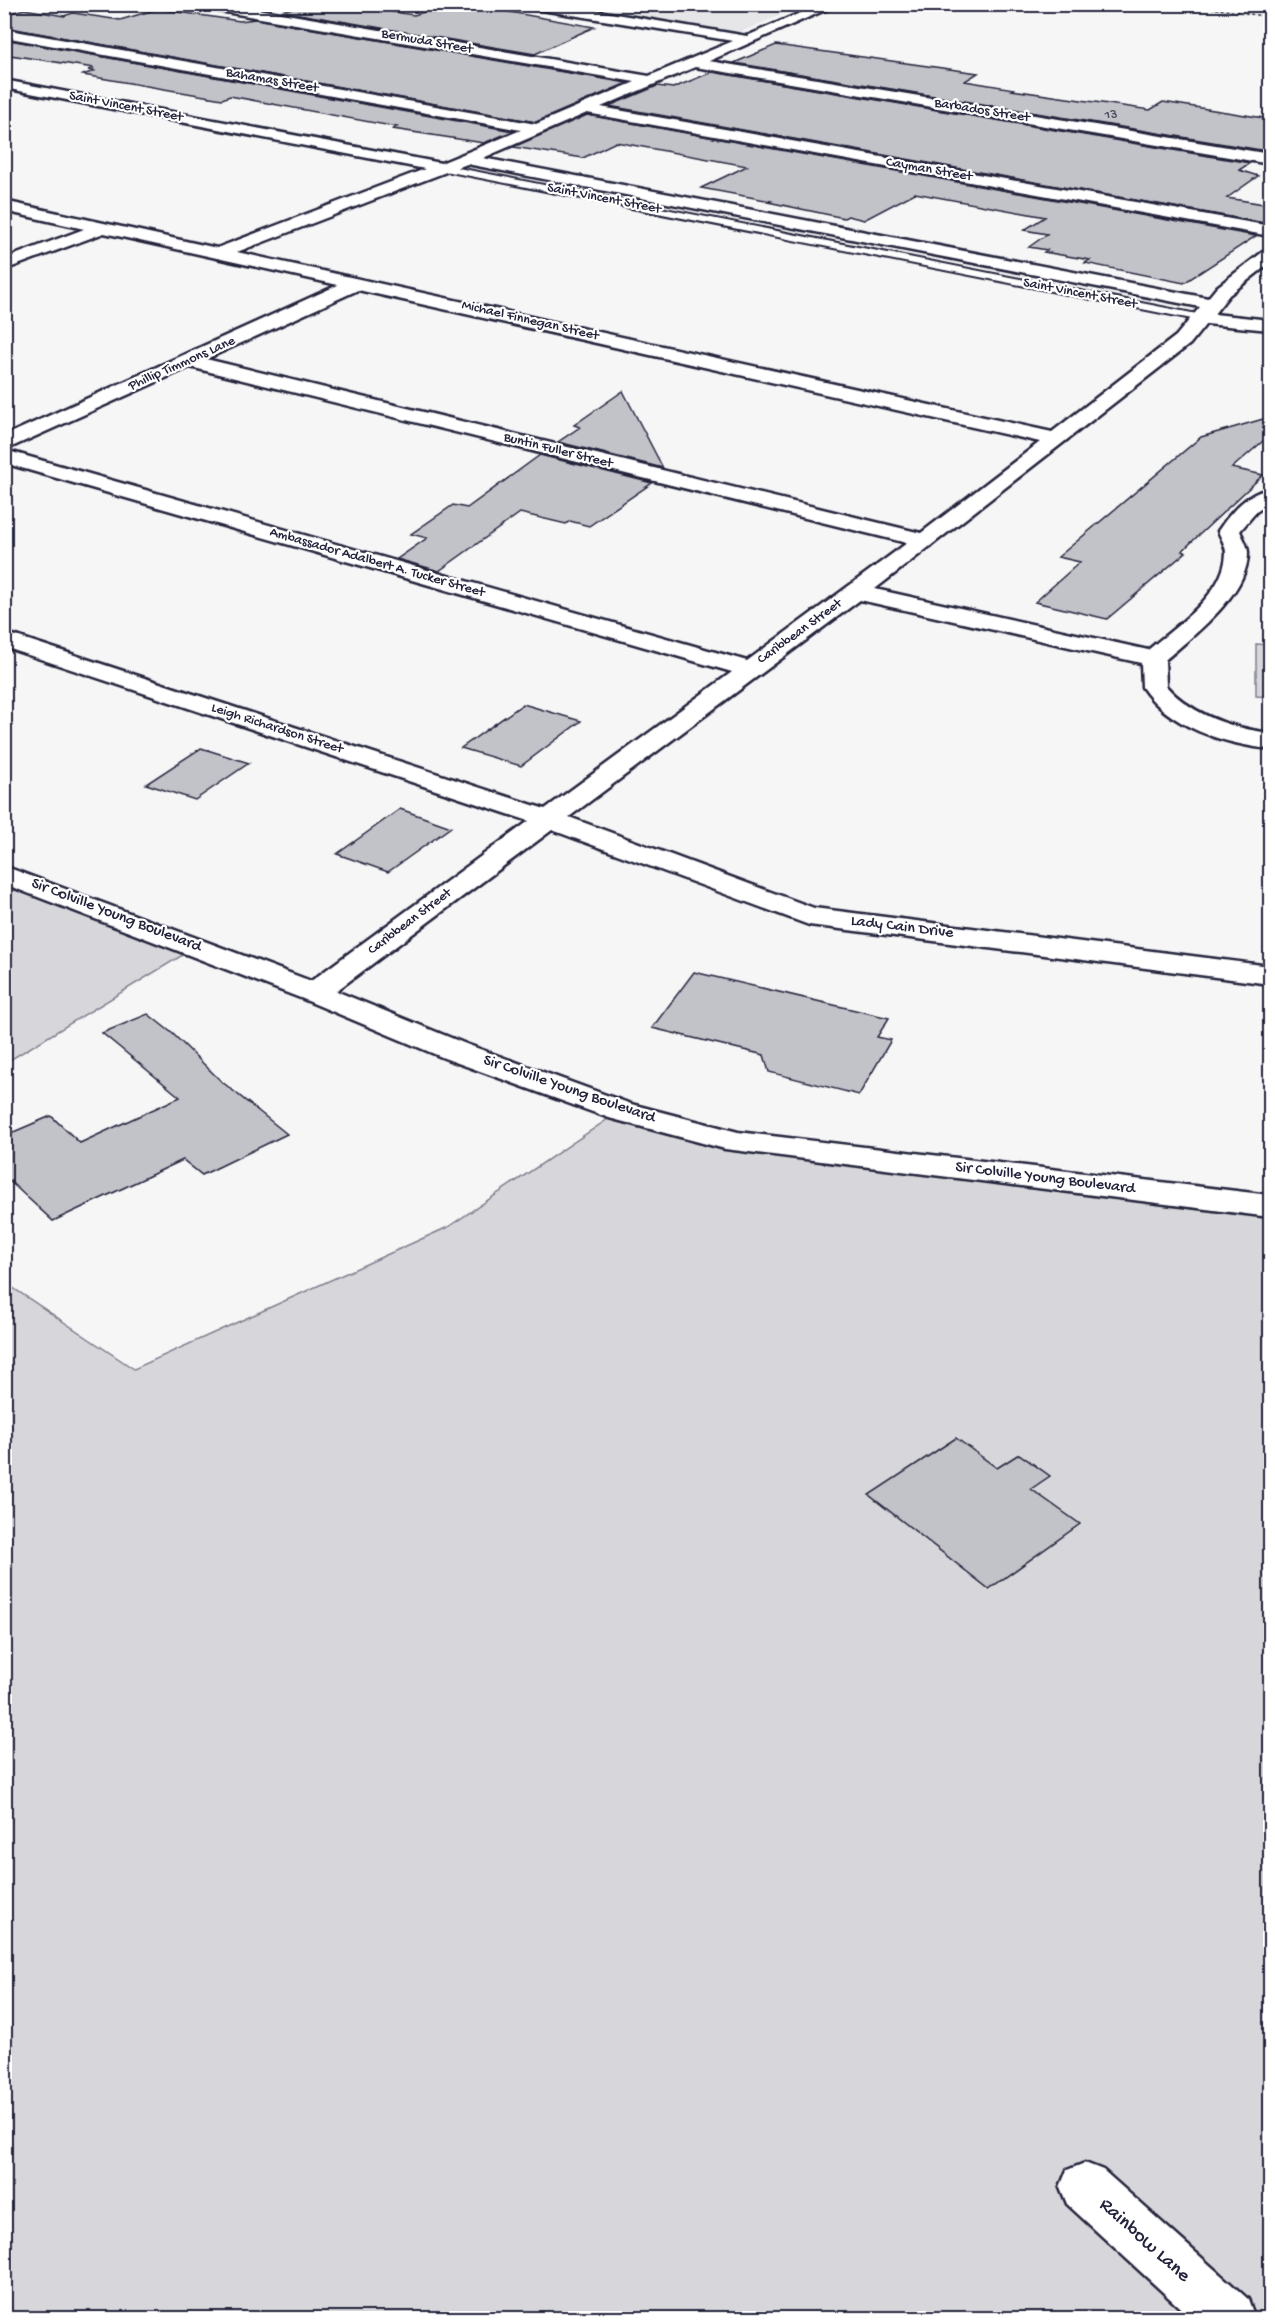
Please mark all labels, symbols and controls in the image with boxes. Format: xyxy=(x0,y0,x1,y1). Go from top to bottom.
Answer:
street label: Bermuda Street xyxy=(379,25,475,59)
street label: Bahamas Street xyxy=(223,64,321,98)
street label: Saint Vincent Street xyxy=(68,88,186,127)
street label: Barbados Street xyxy=(932,95,1032,127)
house number: 13 xyxy=(1104,107,1117,124)
street label: Cayman Street xyxy=(885,154,975,186)
street label: Saint Vincent Street xyxy=(546,180,664,219)
street label: Saint Vincent Street xyxy=(1022,275,1140,314)
street label: Michael Finnegan Street xyxy=(460,297,601,345)
street label: Phillip Timmons Lane xyxy=(125,333,239,396)
street label: Buntin Fuller Street xyxy=(501,429,616,473)
street label: Ambassador Adalbert A. Tucker Street xyxy=(268,524,488,602)
street label: Caribbean Street xyxy=(754,595,847,668)
street label: Leigh Richardson Street xyxy=(209,700,346,759)
street label: Sir Colville Young Boulevard xyxy=(28,875,205,958)
street label: Caribbean Street xyxy=(365,884,456,959)
street label: Lady Cain Drive xyxy=(850,912,955,944)
street label: Sir Colville Young Boulevard xyxy=(480,1052,659,1129)
street label: Sir Colville Young Boulevard xyxy=(954,1159,1138,1200)
street label: Rainbow Lane xyxy=(1094,2194,1195,2288)

